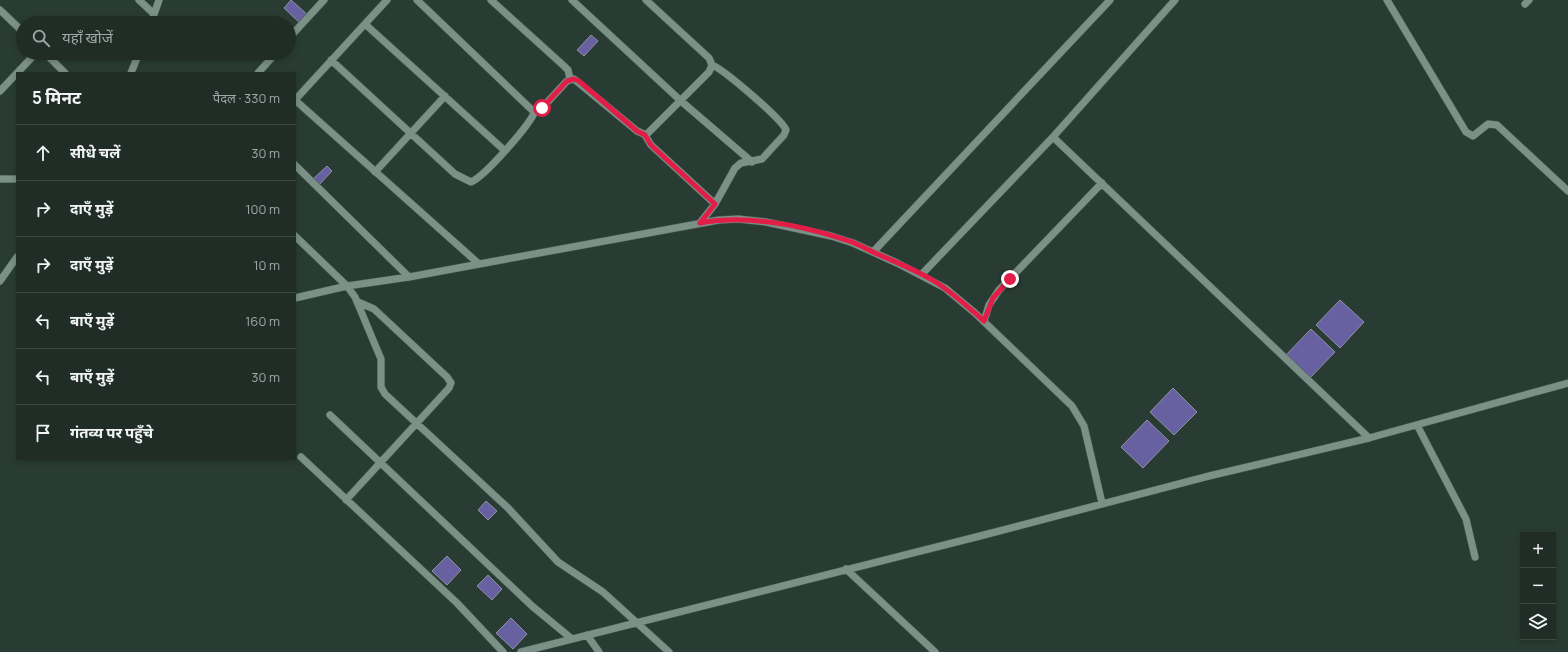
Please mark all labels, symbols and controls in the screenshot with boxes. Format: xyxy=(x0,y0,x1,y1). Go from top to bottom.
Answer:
search box xyxy=(16,16,296,60)
icon: search xyxy=(30,27,52,49)
text: यहाँ खोजें xyxy=(62,27,113,48)
text: 5 मिनट xyxy=(32,86,81,109)
text: पैदल · 330 m xyxy=(213,89,280,107)
route start xyxy=(533,99,551,117)
icon: ahead xyxy=(32,142,54,164)
text: सीधे चलें xyxy=(70,142,120,163)
text: 30 m xyxy=(251,144,280,162)
icon: right xyxy=(32,198,54,220)
text: दाएँ मुड़ें xyxy=(70,198,113,219)
text: 100 m xyxy=(245,200,280,218)
icon: right xyxy=(32,254,54,276)
text: दाएँ मुड़ें xyxy=(70,254,113,275)
text: 10 m xyxy=(253,256,280,274)
route end xyxy=(1001,270,1019,288)
icon: left xyxy=(32,310,54,332)
text: बाएँ मुड़ें xyxy=(70,310,114,331)
text: 160 m xyxy=(245,312,280,330)
icon: left xyxy=(32,366,54,388)
text: बाएँ मुड़ें xyxy=(70,366,114,387)
text: 30 m xyxy=(251,368,280,386)
icon: arrive xyxy=(32,422,54,444)
text: गंतव्य पर पहुँचे xyxy=(70,422,153,443)
map controls xyxy=(1520,532,1556,640)
button: + xyxy=(1520,532,1556,568)
button: − xyxy=(1520,568,1556,604)
button: layers xyxy=(1520,604,1556,640)

